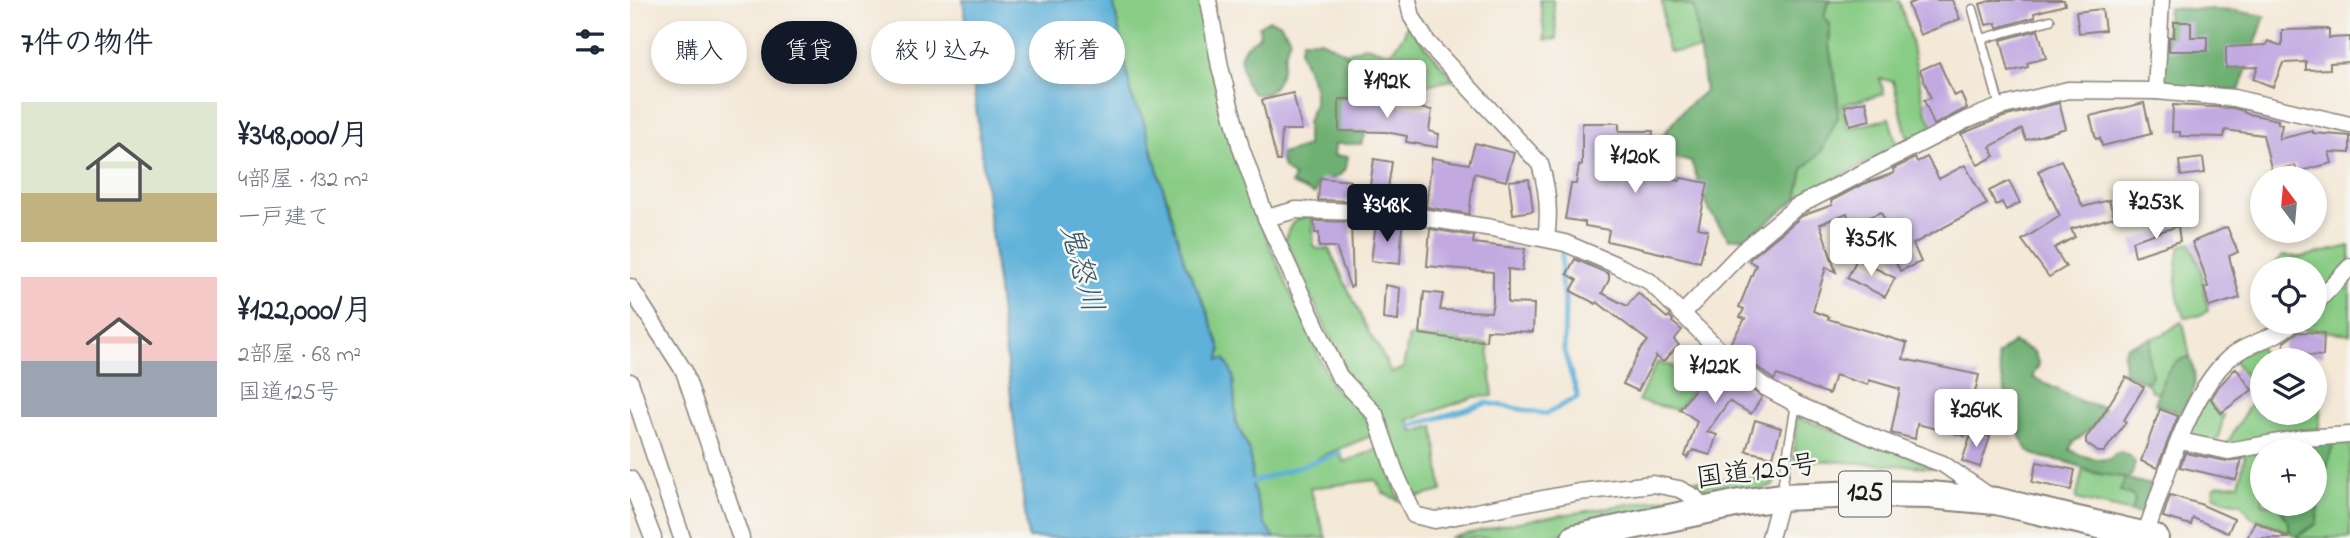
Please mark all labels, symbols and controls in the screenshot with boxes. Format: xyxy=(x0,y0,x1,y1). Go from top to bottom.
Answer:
chip: 購入 xyxy=(651,21,747,84)
chip: 賃貸 xyxy=(761,21,857,84)
chip: 絞り込み xyxy=(871,21,1015,84)
chip: 新着 xyxy=(1029,21,1125,84)
text: 7件の物件 xyxy=(21,23,153,67)
icon: filters xyxy=(571,23,609,61)
pin: ¥192K xyxy=(1338,60,1436,120)
text: ¥192K xyxy=(1364,66,1410,99)
text: ¥348,000/月 xyxy=(238,115,369,159)
icon: home xyxy=(77,130,161,214)
pin: ¥120K xyxy=(1586,136,1684,195)
text: ¥120K xyxy=(1611,141,1659,174)
text: 4部屋 · 132 m² xyxy=(238,164,369,197)
north arrow xyxy=(2250,166,2328,243)
map controls xyxy=(2250,166,2327,516)
pin: ¥253K xyxy=(2107,182,2205,241)
pin: ¥348K xyxy=(1338,184,1436,244)
text: ¥253K xyxy=(2129,187,2183,220)
text: ¥348K xyxy=(1363,190,1411,223)
text: 一戸建て xyxy=(238,202,330,235)
pin: ¥351K xyxy=(1822,218,1920,278)
water label: 鬼怒川 xyxy=(1047,220,1113,318)
text: ¥351K xyxy=(1846,224,1896,257)
button: locate xyxy=(2250,257,2327,334)
text: ¥122,000/月 xyxy=(238,290,372,334)
icon: home xyxy=(77,305,161,389)
text: 2部屋 · 68 m² xyxy=(238,339,361,372)
pin: ¥122K xyxy=(1666,346,1764,405)
button: layers xyxy=(2250,348,2327,425)
text: ¥122K xyxy=(1690,351,1740,384)
text: 国道125号 xyxy=(238,377,339,410)
pin: ¥264K xyxy=(1927,390,2025,449)
text: ¥264K xyxy=(1950,395,2002,428)
button: + xyxy=(2250,439,2327,516)
street label: 国道125号 xyxy=(1694,445,1820,501)
road number: 125 xyxy=(1839,472,1891,516)

